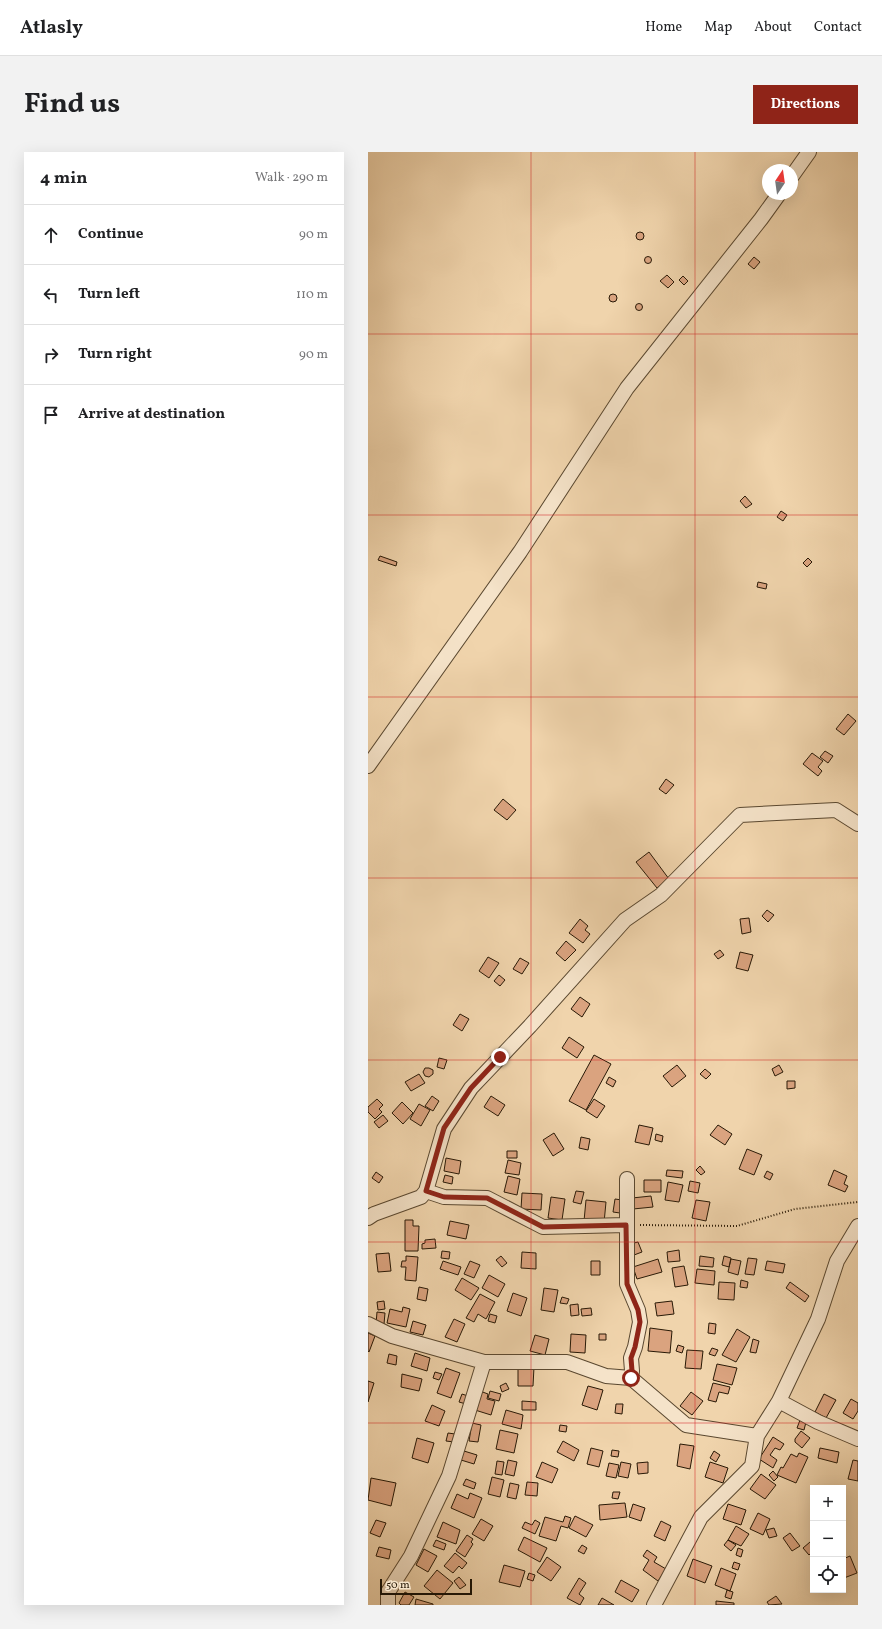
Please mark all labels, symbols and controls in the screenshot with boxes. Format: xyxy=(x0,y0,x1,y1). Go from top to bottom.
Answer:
text: Atlasly xyxy=(20,15,83,41)
text: Home xyxy=(645,18,682,37)
text: Map xyxy=(704,18,732,37)
text: About xyxy=(754,18,792,37)
text: Contact xyxy=(814,18,862,37)
text: Find us xyxy=(24,85,120,124)
button: Directions xyxy=(753,85,858,124)
north arrow xyxy=(762,164,798,200)
text: 4 min xyxy=(40,167,87,190)
text: Walk · 290 m xyxy=(255,169,328,187)
icon: ahead xyxy=(40,224,62,246)
text: Continue xyxy=(78,224,143,245)
text: 90 m xyxy=(299,226,328,244)
icon: left xyxy=(40,284,62,306)
text: Turn left xyxy=(78,284,140,305)
text: 110 m xyxy=(296,286,328,304)
icon: right xyxy=(40,344,62,366)
text: Turn right xyxy=(78,344,152,365)
text: 90 m xyxy=(299,346,328,364)
icon: arrive xyxy=(40,404,62,426)
text: Arrive at destination xyxy=(78,404,225,425)
route end xyxy=(491,1048,509,1066)
route start xyxy=(622,1369,640,1387)
map controls xyxy=(810,1485,846,1593)
button: + xyxy=(810,1485,846,1521)
button: − xyxy=(810,1521,846,1557)
button: locate xyxy=(810,1557,846,1593)
scale bar xyxy=(380,1577,472,1596)
text: 50 m xyxy=(386,1578,410,1593)

